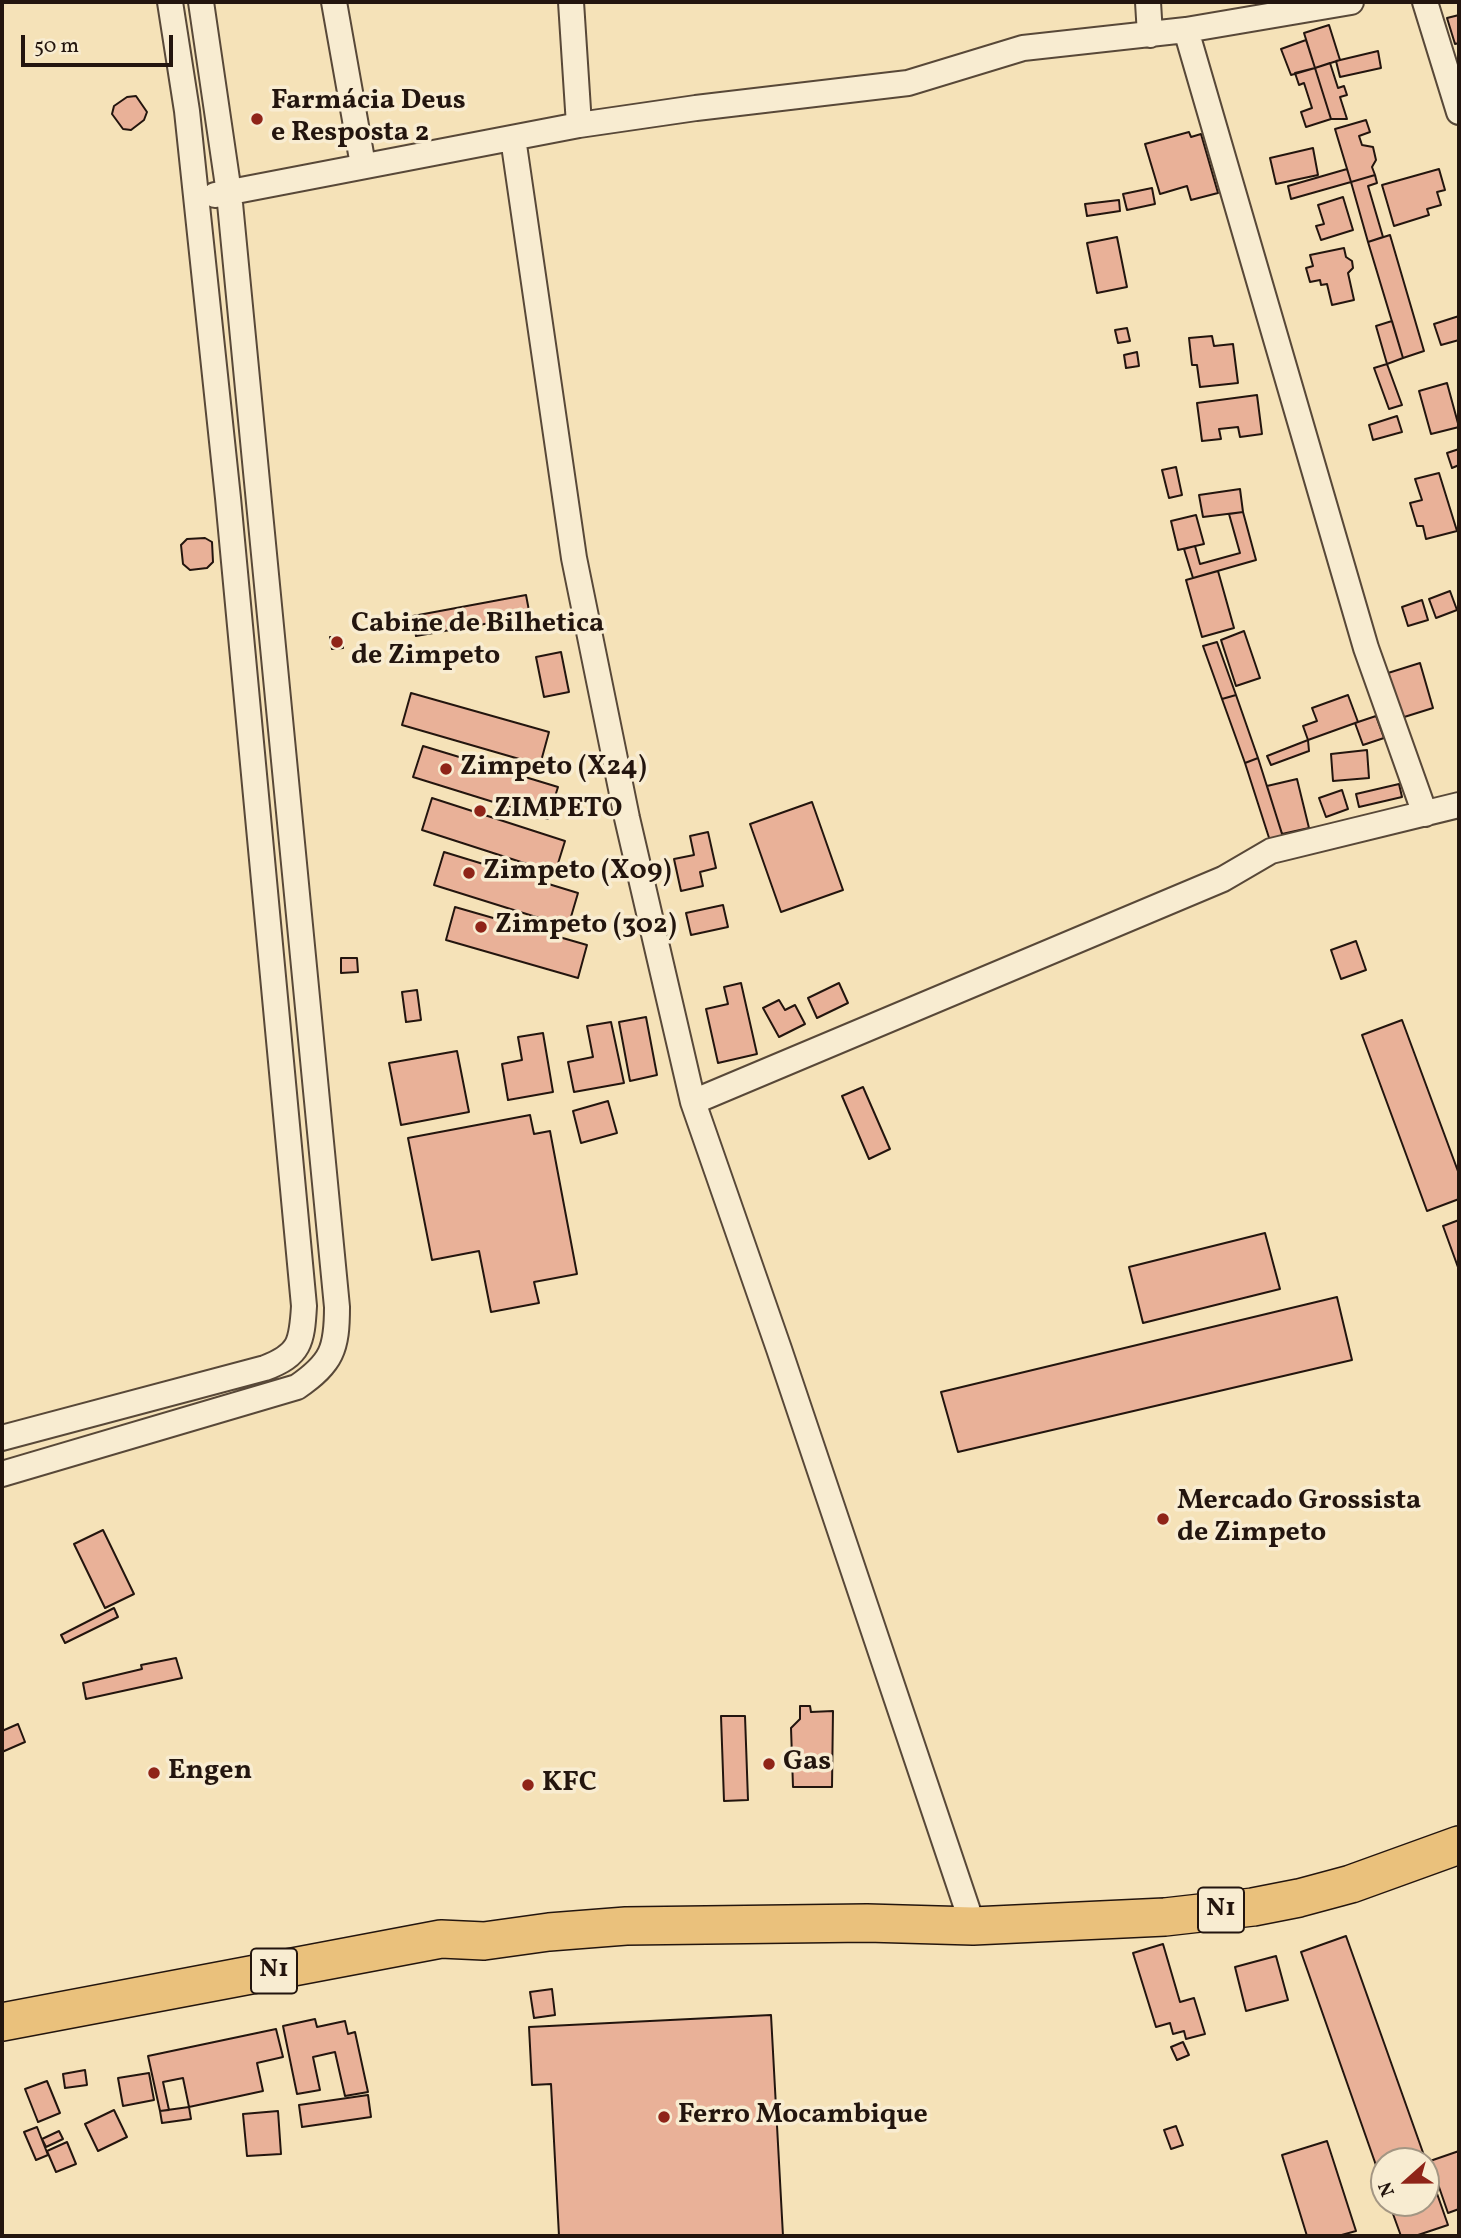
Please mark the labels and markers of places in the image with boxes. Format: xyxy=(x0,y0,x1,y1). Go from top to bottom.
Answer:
place label: Farmácia Deus e Resposta 2 xyxy=(271,86,466,152)
marker: Farmácia Deus e Resposta 2 xyxy=(249,111,265,127)
place label: Cabine de Bilhetica de Zimpeto xyxy=(351,609,604,675)
marker: Cabine de Bilhetica de Zimpeto xyxy=(329,634,345,650)
place label: Zimpeto (X24) xyxy=(460,752,647,786)
marker: Zimpeto (X24) xyxy=(438,761,454,777)
place label: ZIMPETO xyxy=(494,794,622,828)
marker: ZIMPETO xyxy=(472,803,488,819)
place label: Zimpeto (X09) xyxy=(483,856,671,890)
marker: Zimpeto (X09) xyxy=(461,865,477,881)
place label: Zimpeto (302) xyxy=(495,910,677,944)
marker: Zimpeto (302) xyxy=(473,919,489,935)
place label: Mercado Grossista de Zimpeto xyxy=(1177,1486,1421,1552)
marker: Mercado Grossista de Zimpeto xyxy=(1155,1511,1171,1527)
place label: Gas xyxy=(783,1747,831,1781)
place label: Engen xyxy=(168,1756,252,1790)
marker: Gas xyxy=(761,1756,777,1772)
marker: Engen xyxy=(146,1765,162,1781)
place label: KFC xyxy=(542,1768,597,1802)
marker: KFC xyxy=(520,1777,536,1793)
place label: Ferro Mocambique xyxy=(678,2100,928,2134)
marker: Ferro Mocambique xyxy=(656,2109,672,2125)

